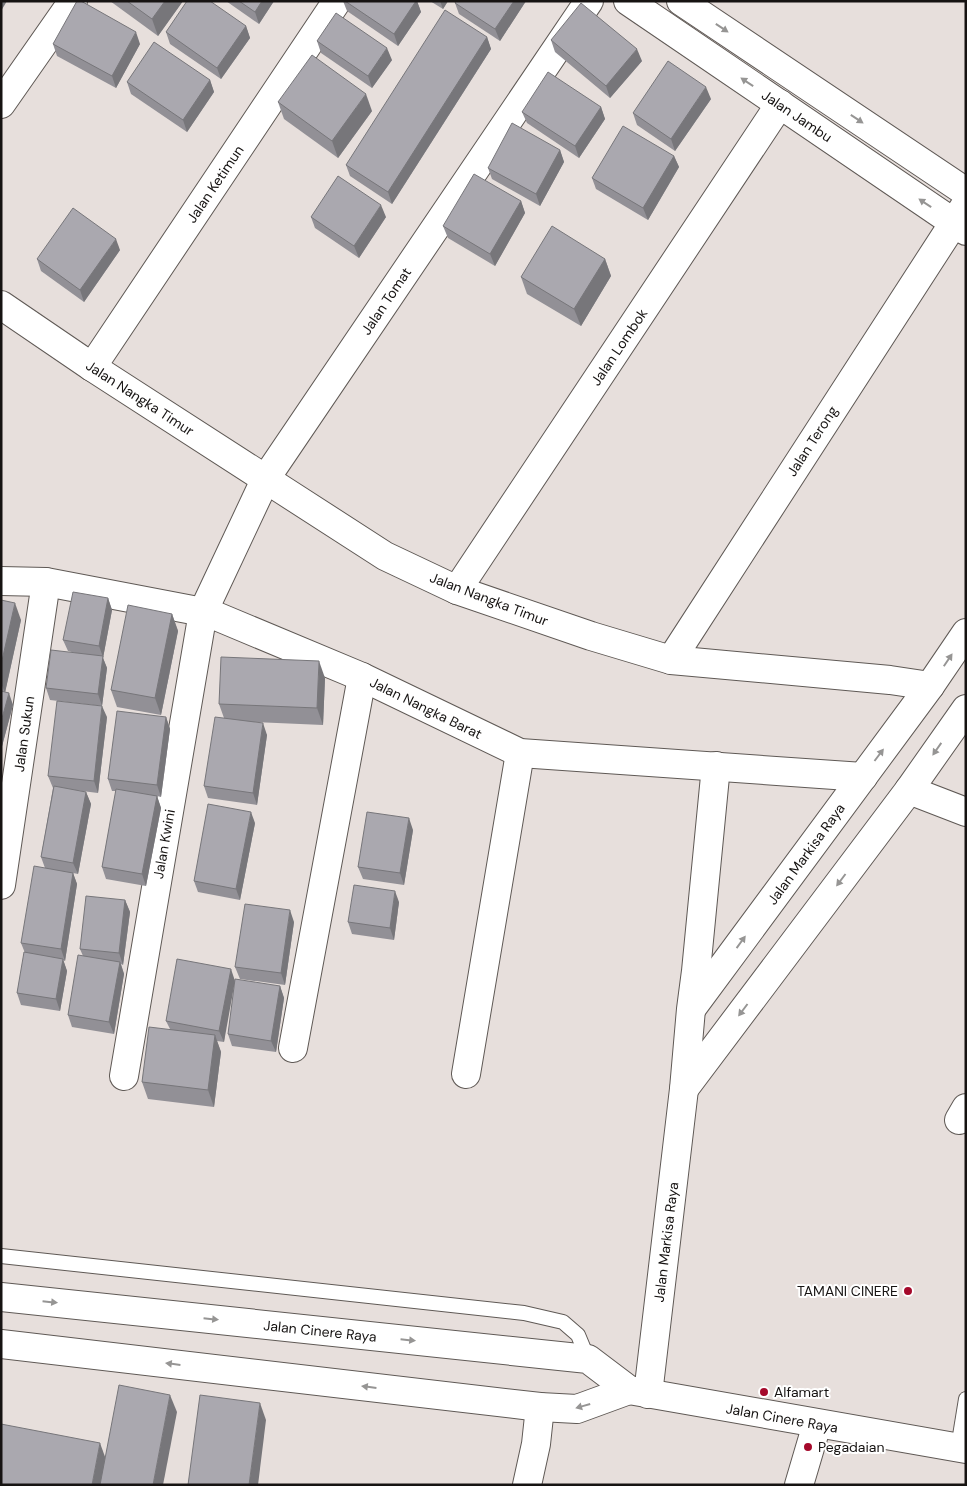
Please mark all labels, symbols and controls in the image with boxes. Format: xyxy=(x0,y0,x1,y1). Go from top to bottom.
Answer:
one-way arrow xyxy=(715,24,729,33)
one-way arrow xyxy=(741,78,754,87)
street label: Jalan Jambu xyxy=(758,86,836,146)
one-way arrow xyxy=(850,114,864,124)
street label: Jalan Ketimun xyxy=(182,142,248,226)
one-way arrow xyxy=(919,198,932,208)
street label: Jalan Tomat xyxy=(357,264,415,338)
street label: Jalan Lombok xyxy=(587,305,651,389)
street label: Jalan Nangka Timur xyxy=(82,356,198,440)
street label: Jalan Terong xyxy=(782,402,842,480)
street label: Jalan Nangka Timur xyxy=(427,568,551,630)
one-way arrow xyxy=(943,653,953,666)
street label: Jalan Nangka Barat xyxy=(367,673,485,743)
street label: Jalan Sukun xyxy=(10,695,38,773)
one-way arrow xyxy=(932,743,942,756)
one-way arrow xyxy=(874,748,884,762)
street label: Jalan Markisa Raya xyxy=(763,800,849,908)
street label: Jalan Kwini xyxy=(149,808,179,880)
one-way arrow xyxy=(835,873,846,886)
one-way arrow xyxy=(736,936,747,949)
one-way arrow xyxy=(738,1003,748,1017)
street label: Jalan Markisa Raya xyxy=(650,1181,682,1303)
place label: TAMANI CINERE xyxy=(797,1282,898,1300)
marker: TAMANI CINERE xyxy=(902,1285,914,1297)
one-way arrow xyxy=(42,1298,58,1306)
one-way arrow xyxy=(204,1315,220,1323)
street label: Jalan Cinere Raya xyxy=(263,1316,377,1346)
one-way arrow xyxy=(400,1336,416,1344)
one-way arrow xyxy=(165,1360,181,1368)
one-way arrow xyxy=(361,1383,377,1391)
place label: Alfamart xyxy=(774,1383,829,1401)
marker: Alfamart xyxy=(758,1386,770,1398)
street label: Jalan Cinere Raya xyxy=(724,1399,840,1437)
one-way arrow xyxy=(575,1402,590,1410)
place label: Pegadaian xyxy=(818,1438,884,1456)
marker: Pegadaian xyxy=(802,1441,814,1453)

